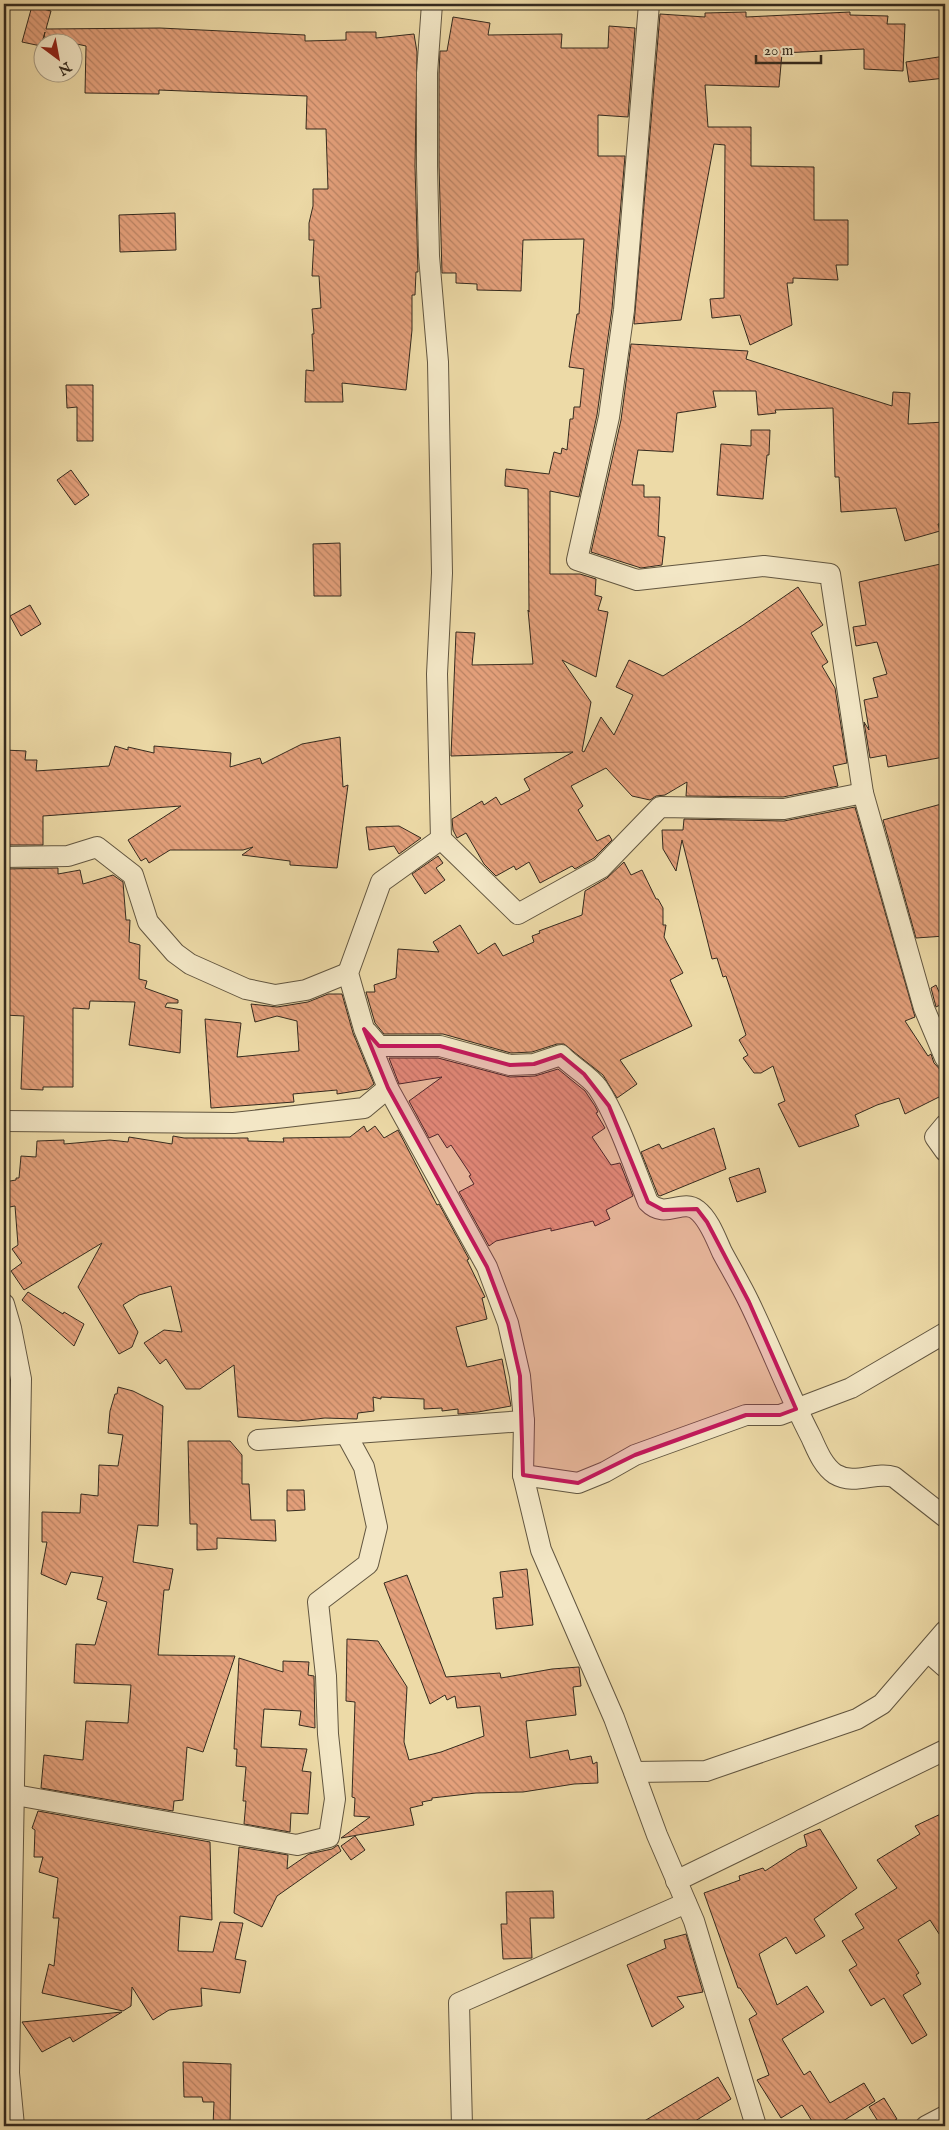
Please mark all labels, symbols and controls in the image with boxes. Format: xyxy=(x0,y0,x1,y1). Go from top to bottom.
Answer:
north arrow xyxy=(32,32,82,82)
scale bar xyxy=(756,32,822,64)
text: 20 m xyxy=(764,41,794,60)
text: N xyxy=(54,57,75,79)

